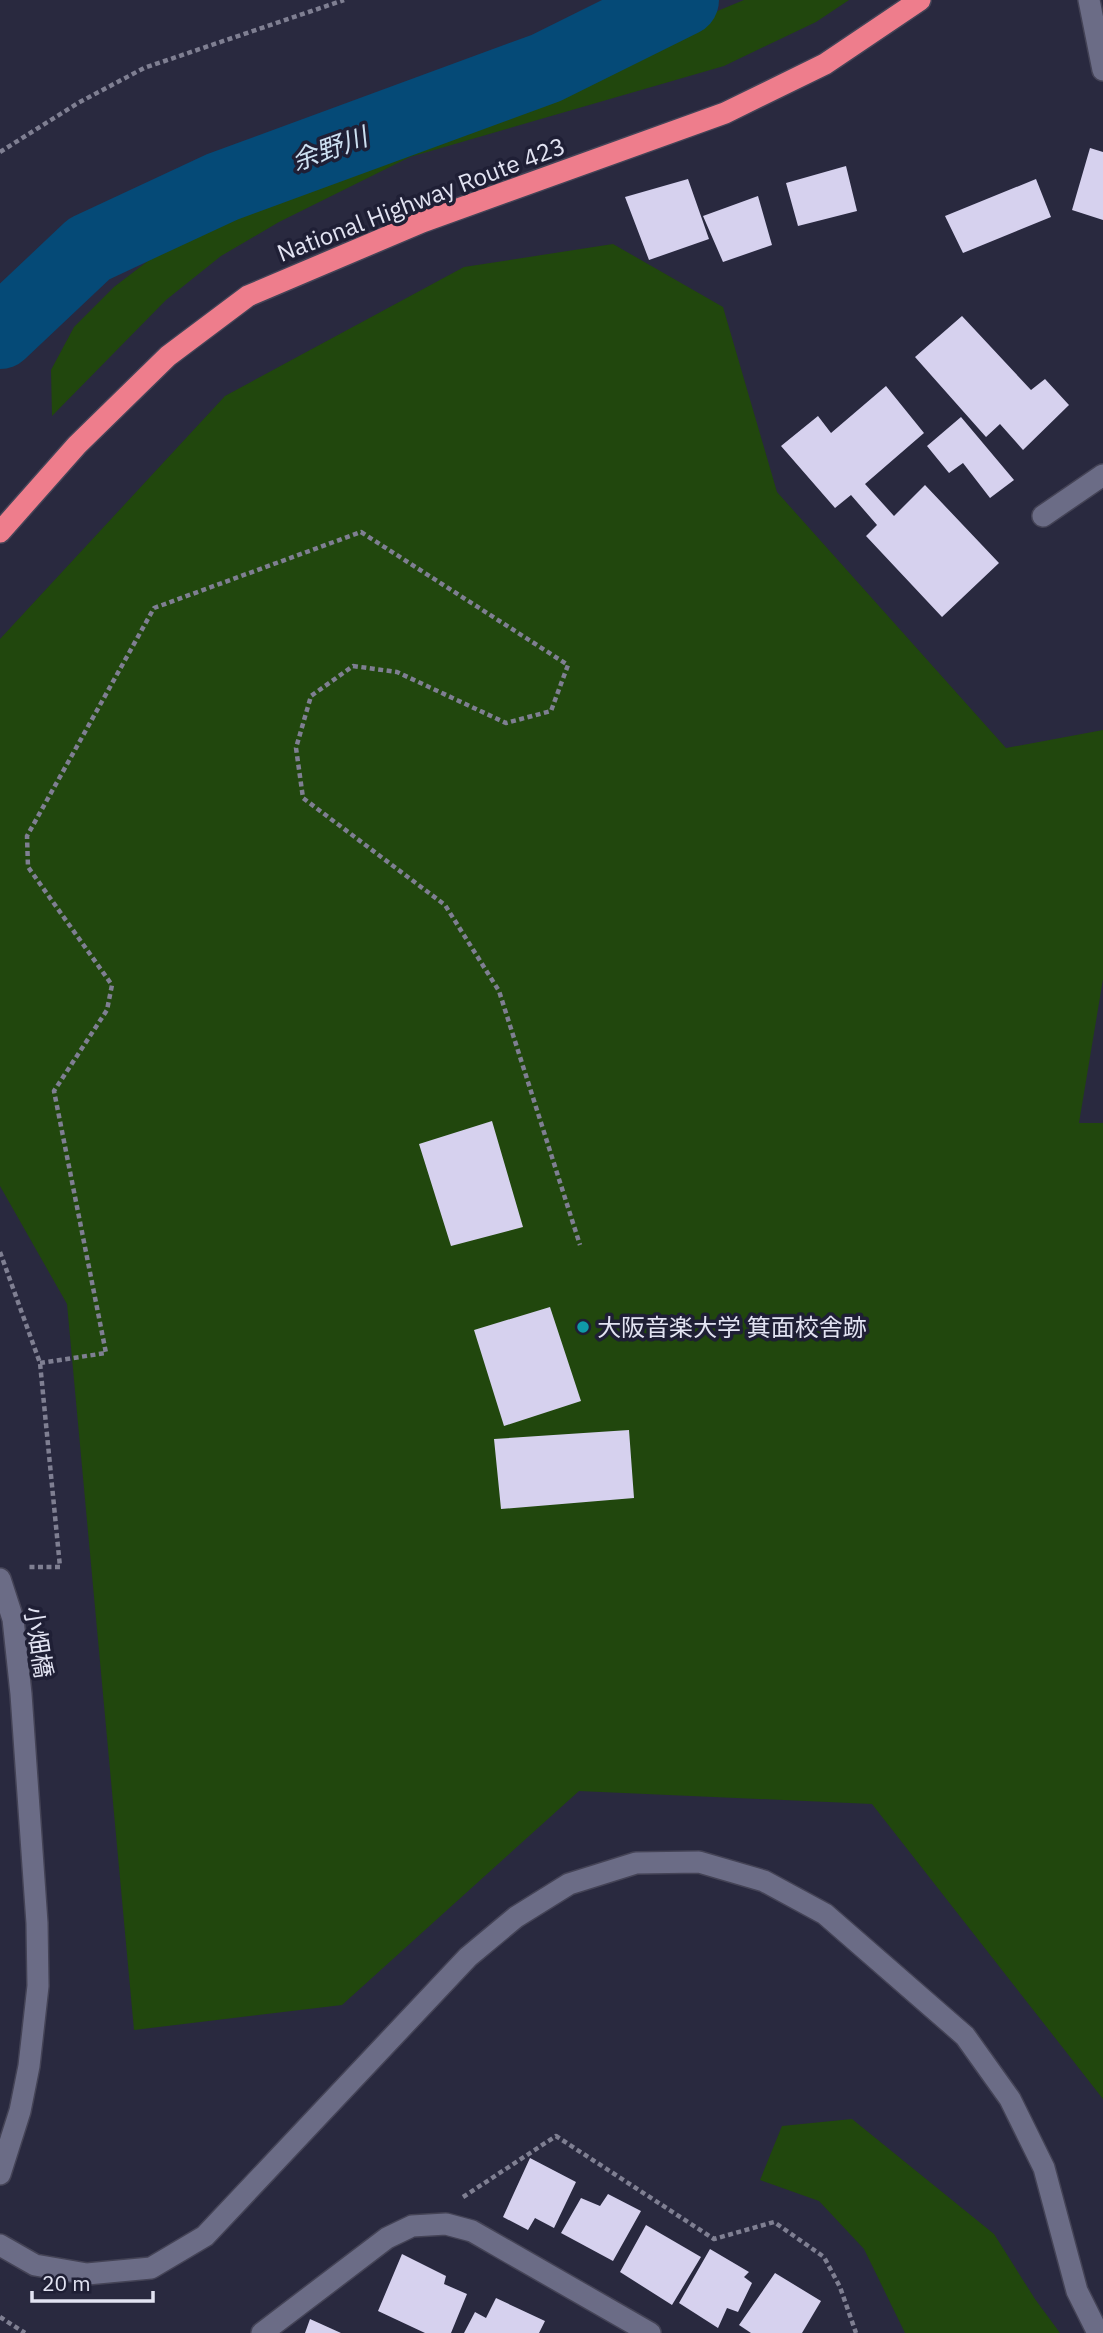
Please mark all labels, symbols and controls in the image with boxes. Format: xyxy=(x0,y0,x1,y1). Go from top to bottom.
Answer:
water label: 余野川 xyxy=(287,118,374,177)
street label: National Highway Route 423 xyxy=(272,129,570,269)
place label: 大阪音楽大学 箕面校舎跡 xyxy=(597,1311,867,1343)
marker: 大阪音楽大学 箕面校舎跡 xyxy=(575,1319,591,1335)
street label: 小畑橋 xyxy=(18,1604,60,1680)
scale bar xyxy=(32,2260,152,2304)
text: 20 m xyxy=(42,2269,91,2297)

